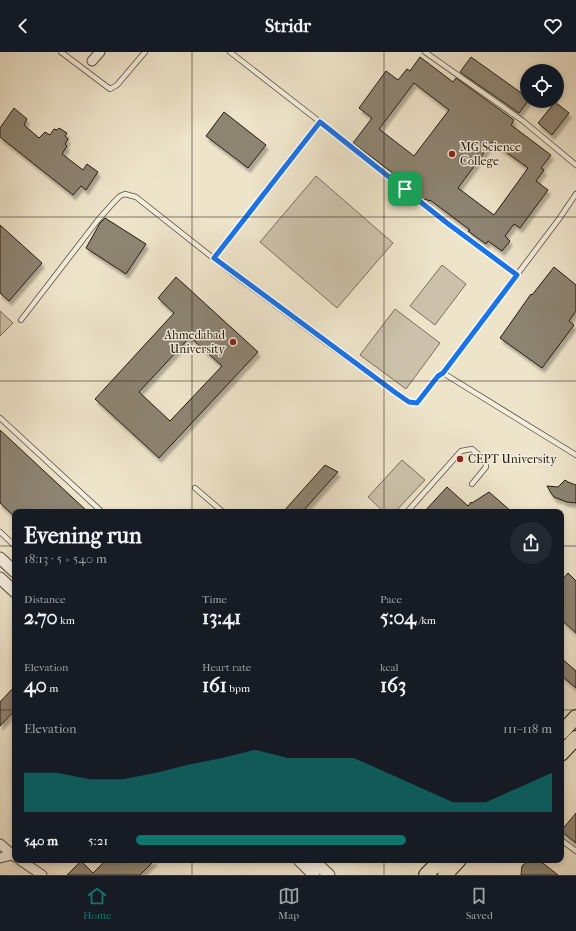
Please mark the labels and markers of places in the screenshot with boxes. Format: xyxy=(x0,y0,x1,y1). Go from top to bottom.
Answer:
place label: MG Science College xyxy=(460,140,521,168)
marker: MG Science College xyxy=(447,149,457,159)
pin xyxy=(388,172,422,206)
place label: Ahmedabad University xyxy=(163,328,226,356)
marker: Ahmedabad University xyxy=(228,337,238,347)
place label: CEPT University xyxy=(468,452,557,466)
marker: CEPT University xyxy=(455,454,465,464)

